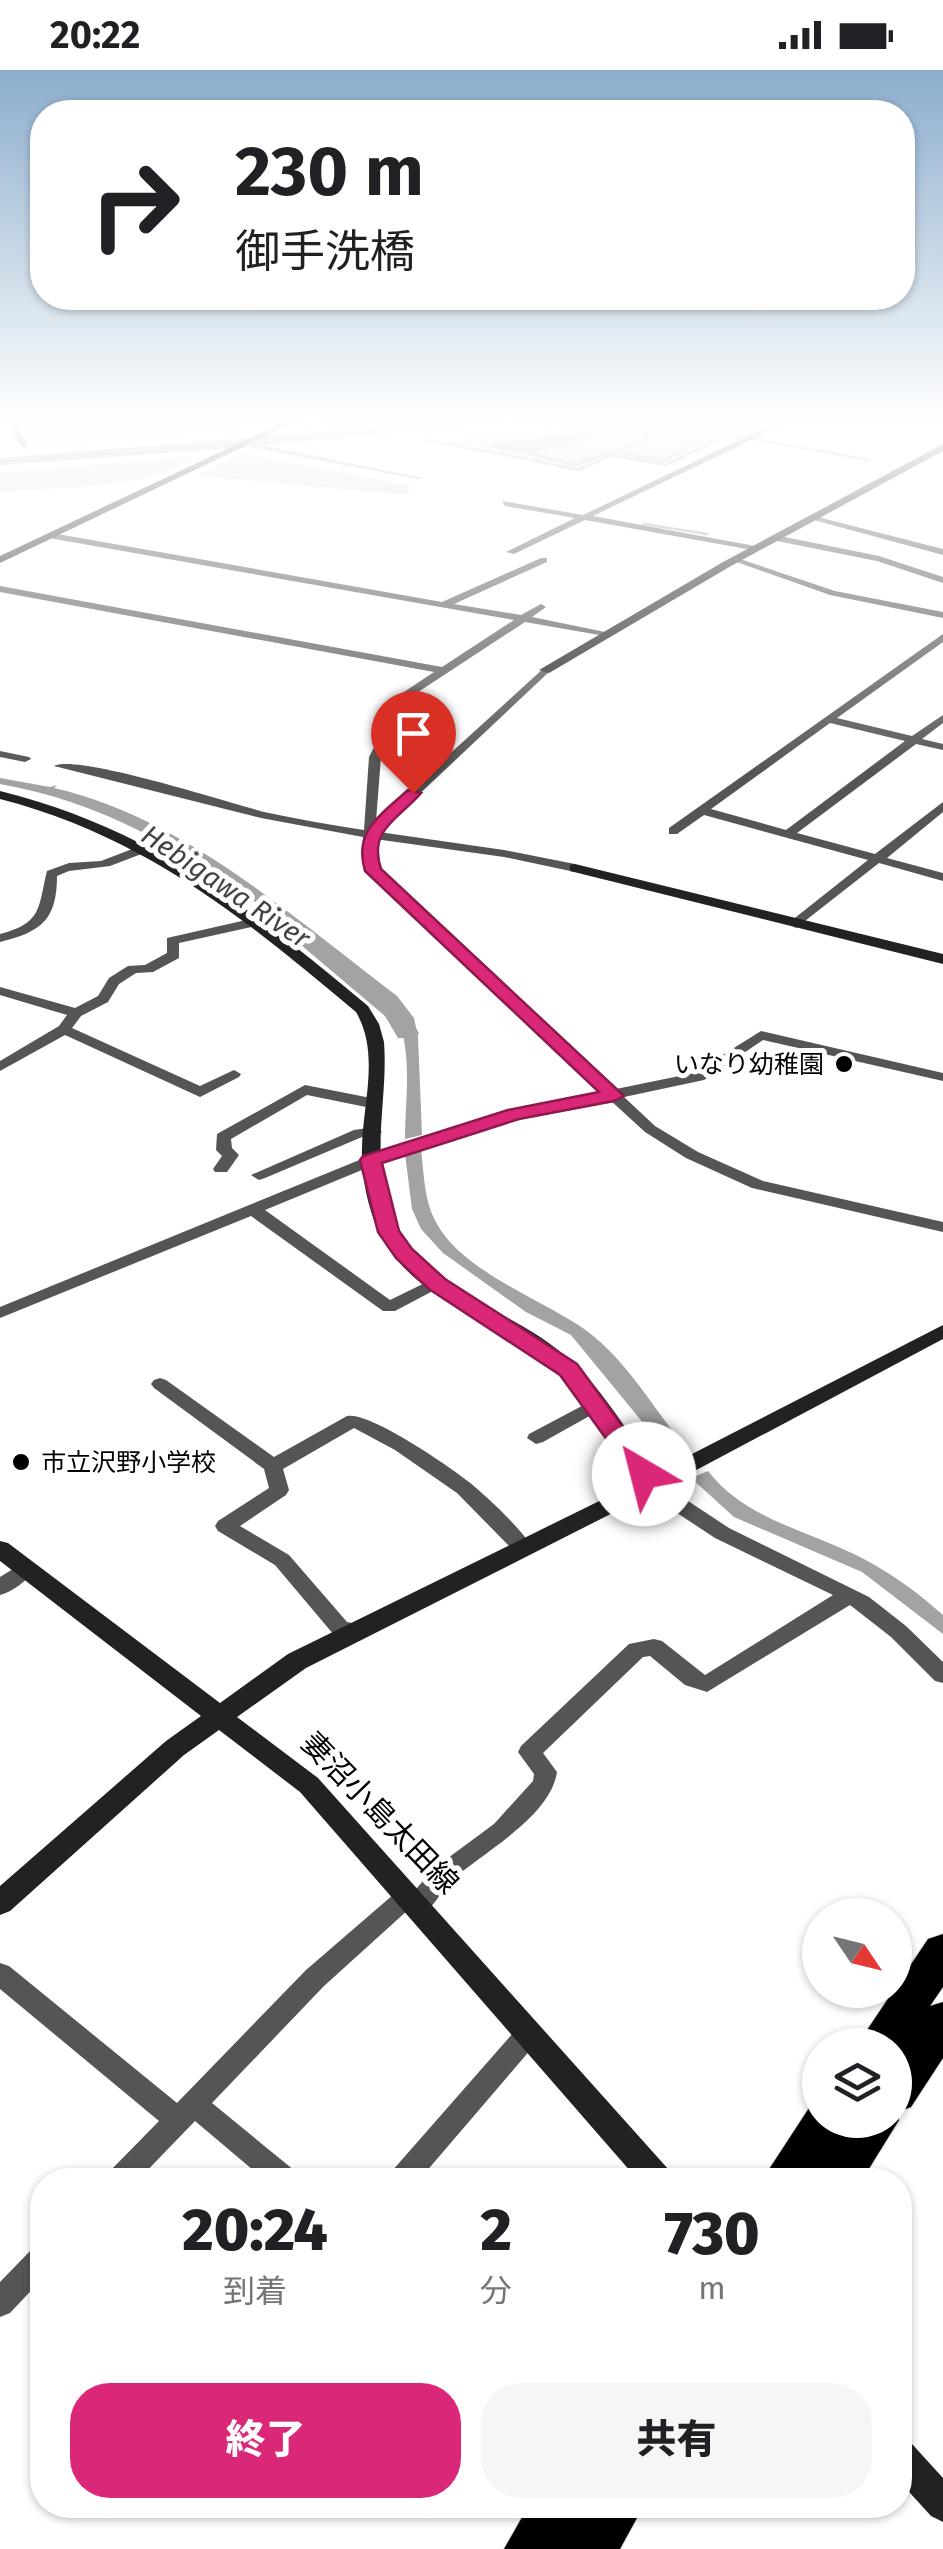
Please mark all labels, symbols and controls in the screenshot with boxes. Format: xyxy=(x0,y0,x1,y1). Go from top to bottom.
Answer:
text: 20:22 xyxy=(50,12,140,58)
text: 230 m xyxy=(235,130,424,214)
icon: right xyxy=(70,140,200,270)
text: 御手洗橋 xyxy=(235,225,415,279)
pin xyxy=(371,691,456,794)
icon: arrive xyxy=(386,706,441,761)
water label: Hebigawa River xyxy=(135,818,317,956)
place label: いなり幼稚園 xyxy=(674,1050,824,1080)
marker: いなり幼稚園 xyxy=(833,1053,855,1075)
position arrow xyxy=(592,1422,696,1526)
place label: 市立沢野小学校 xyxy=(41,1448,216,1478)
marker: 市立沢野小学校 xyxy=(10,1451,32,1473)
street label: 妻沼小島太田線 xyxy=(294,1725,466,1901)
north arrow xyxy=(802,1898,912,2008)
map controls xyxy=(802,1898,912,2138)
button: layers xyxy=(802,2028,912,2138)
text: 20:24 xyxy=(182,2194,328,2266)
text: 2 xyxy=(480,2194,512,2266)
text: 730 xyxy=(664,2198,760,2270)
text: m xyxy=(698,2269,726,2307)
text: 到着 xyxy=(223,2272,287,2310)
text: 分 xyxy=(480,2272,512,2310)
button: 終了 xyxy=(70,2383,461,2498)
button: 共有 xyxy=(481,2383,872,2498)

